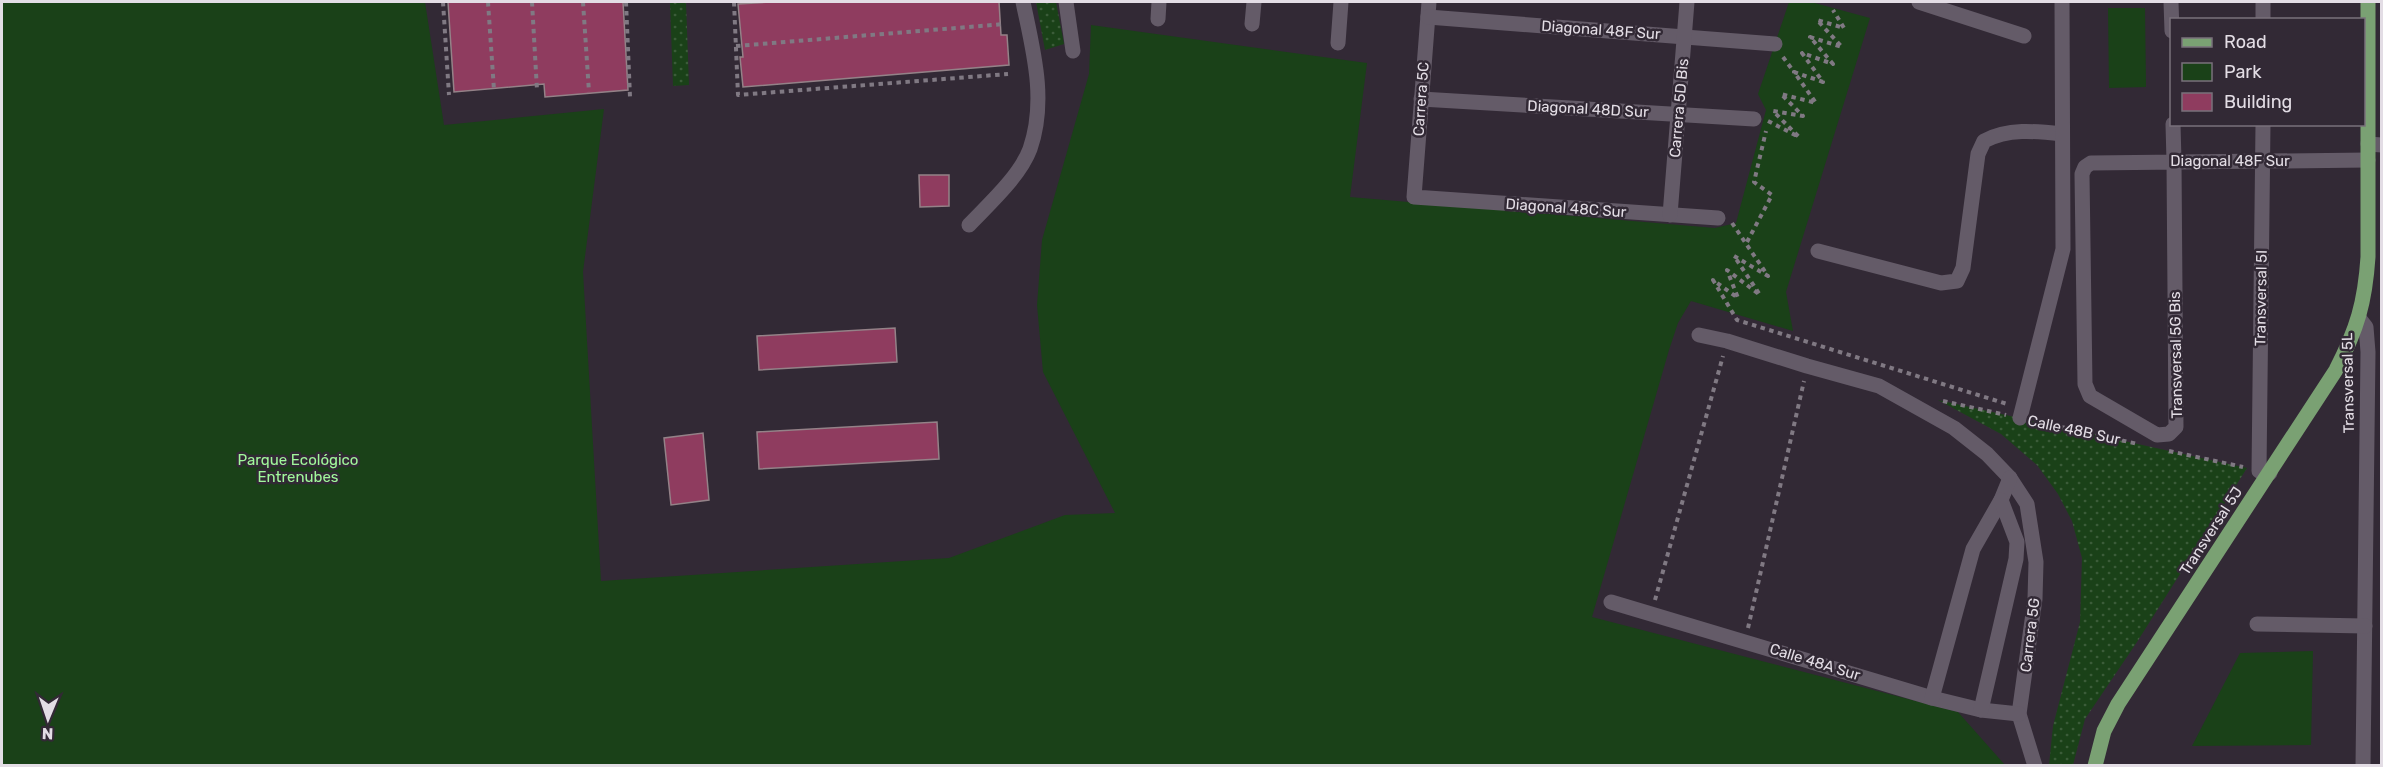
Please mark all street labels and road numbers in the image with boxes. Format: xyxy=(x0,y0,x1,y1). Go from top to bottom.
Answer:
street label: Diagonal 48F Sur xyxy=(1541,17,1662,43)
street label: Carrera 5D Bis xyxy=(1666,57,1692,158)
street label: Carrera 5C xyxy=(1409,61,1433,137)
street label: Diagonal 48D Sur xyxy=(1527,97,1649,121)
street label: Diagonal 48F Sur xyxy=(2170,152,2290,170)
street label: Diagonal 48C Sur xyxy=(1505,195,1627,221)
street label: Transversal 5I xyxy=(2251,250,2271,346)
street label: Transversal 5G Bis xyxy=(2166,291,2186,419)
street label: Transversal 5L xyxy=(2338,332,2358,433)
street label: Calle 48B Sur xyxy=(2026,411,2122,449)
street label: Transversal 5J xyxy=(2176,483,2246,579)
street label: Carrera 5G xyxy=(2017,597,2043,673)
street label: Calle 48A Sur xyxy=(1767,640,1863,684)

